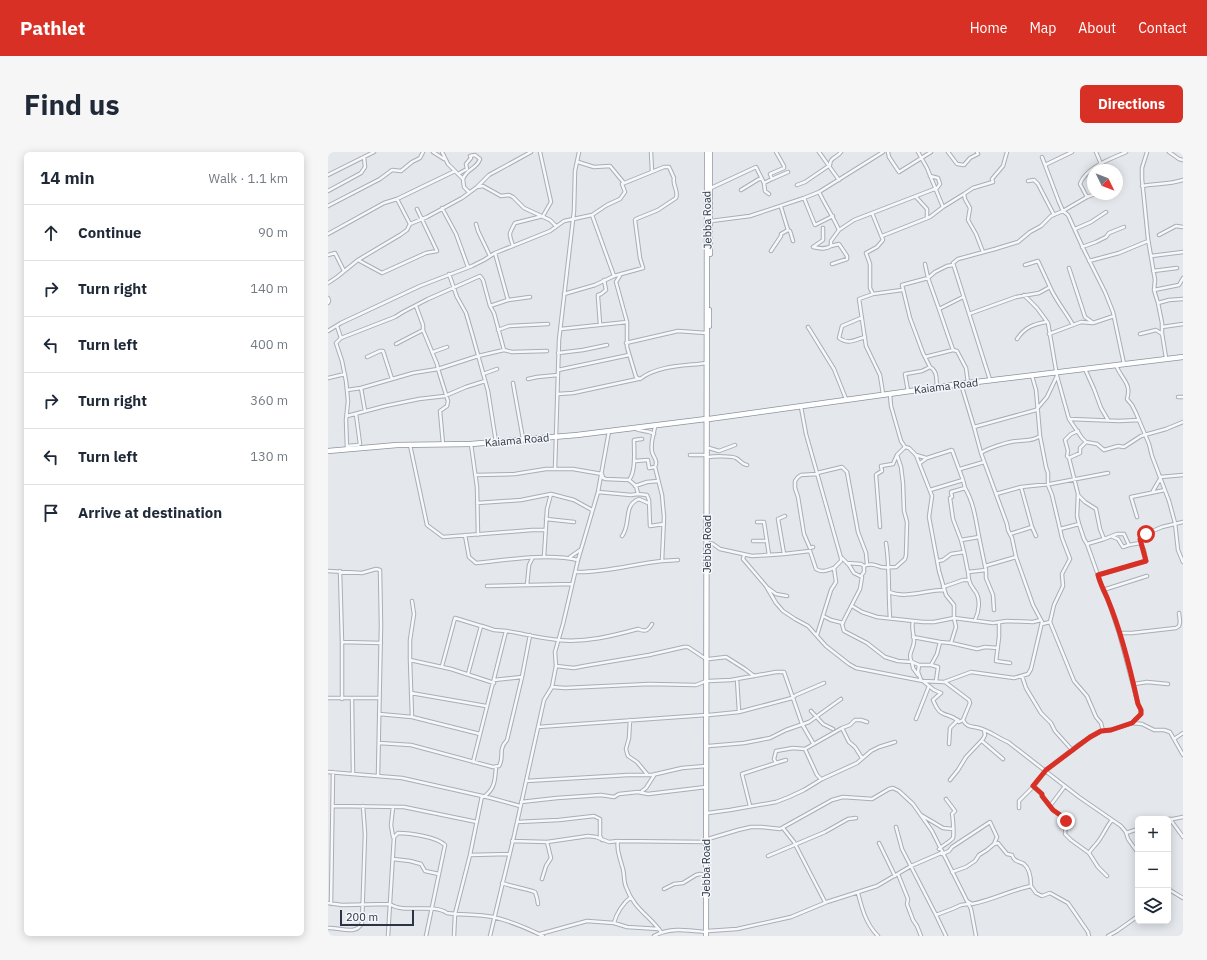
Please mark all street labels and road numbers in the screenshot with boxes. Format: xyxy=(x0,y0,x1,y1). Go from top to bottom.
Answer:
street label: Jebba Road xyxy=(699,191,715,249)
street label: Kaiama Road xyxy=(913,375,979,397)
street label: Kaiama Road xyxy=(484,430,550,450)
street label: Jebba Road xyxy=(700,515,714,573)
street label: Jebba Road xyxy=(699,839,713,897)

